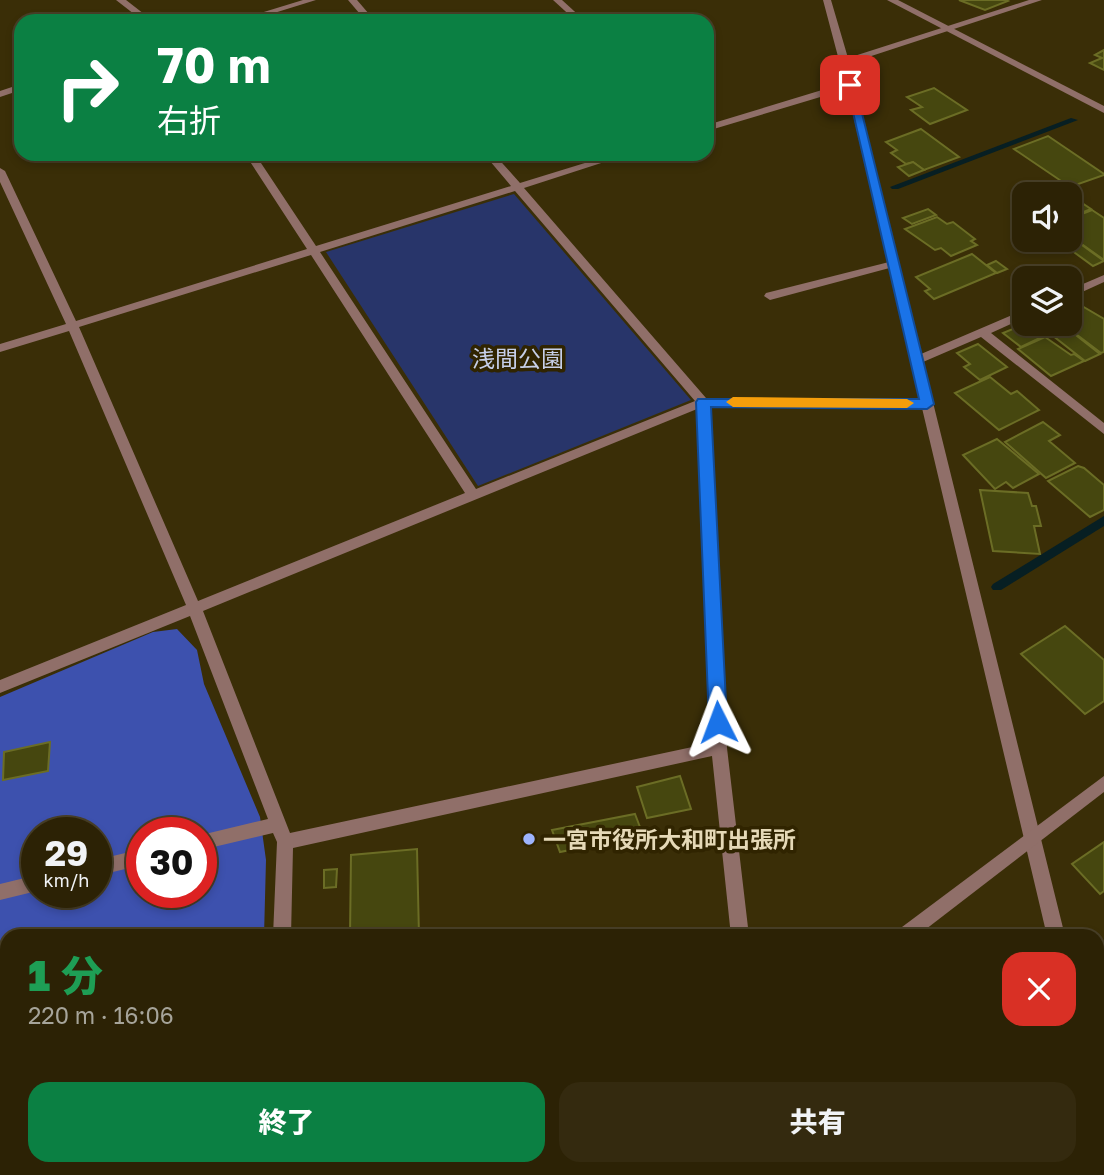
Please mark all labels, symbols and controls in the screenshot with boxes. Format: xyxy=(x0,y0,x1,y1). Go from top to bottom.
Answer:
text: 70 m xyxy=(157,35,271,94)
icon: right xyxy=(42,42,133,133)
pin xyxy=(820,55,880,115)
icon: arrive xyxy=(831,66,869,104)
text: 右折 xyxy=(157,101,221,139)
map controls xyxy=(1012,182,1082,336)
button: sound xyxy=(1012,182,1082,252)
button: layers xyxy=(1012,266,1082,336)
park label: 浅間公園 xyxy=(472,344,564,372)
position arrow xyxy=(681,685,755,759)
speed limit sign: 30 xyxy=(126,817,217,908)
place label: 一宮市役所大和町出張所 xyxy=(543,825,796,853)
marker: 一宮市役所大和町出張所 xyxy=(521,831,537,847)
text: 29 xyxy=(45,832,88,874)
text: km/h xyxy=(44,869,89,891)
text: 1 分 xyxy=(28,950,103,1000)
button: close xyxy=(1002,952,1076,1026)
text: 220 m · 16:06 xyxy=(28,1001,174,1029)
button: 終了 xyxy=(28,1082,545,1162)
button: 共有 xyxy=(559,1082,1076,1162)

